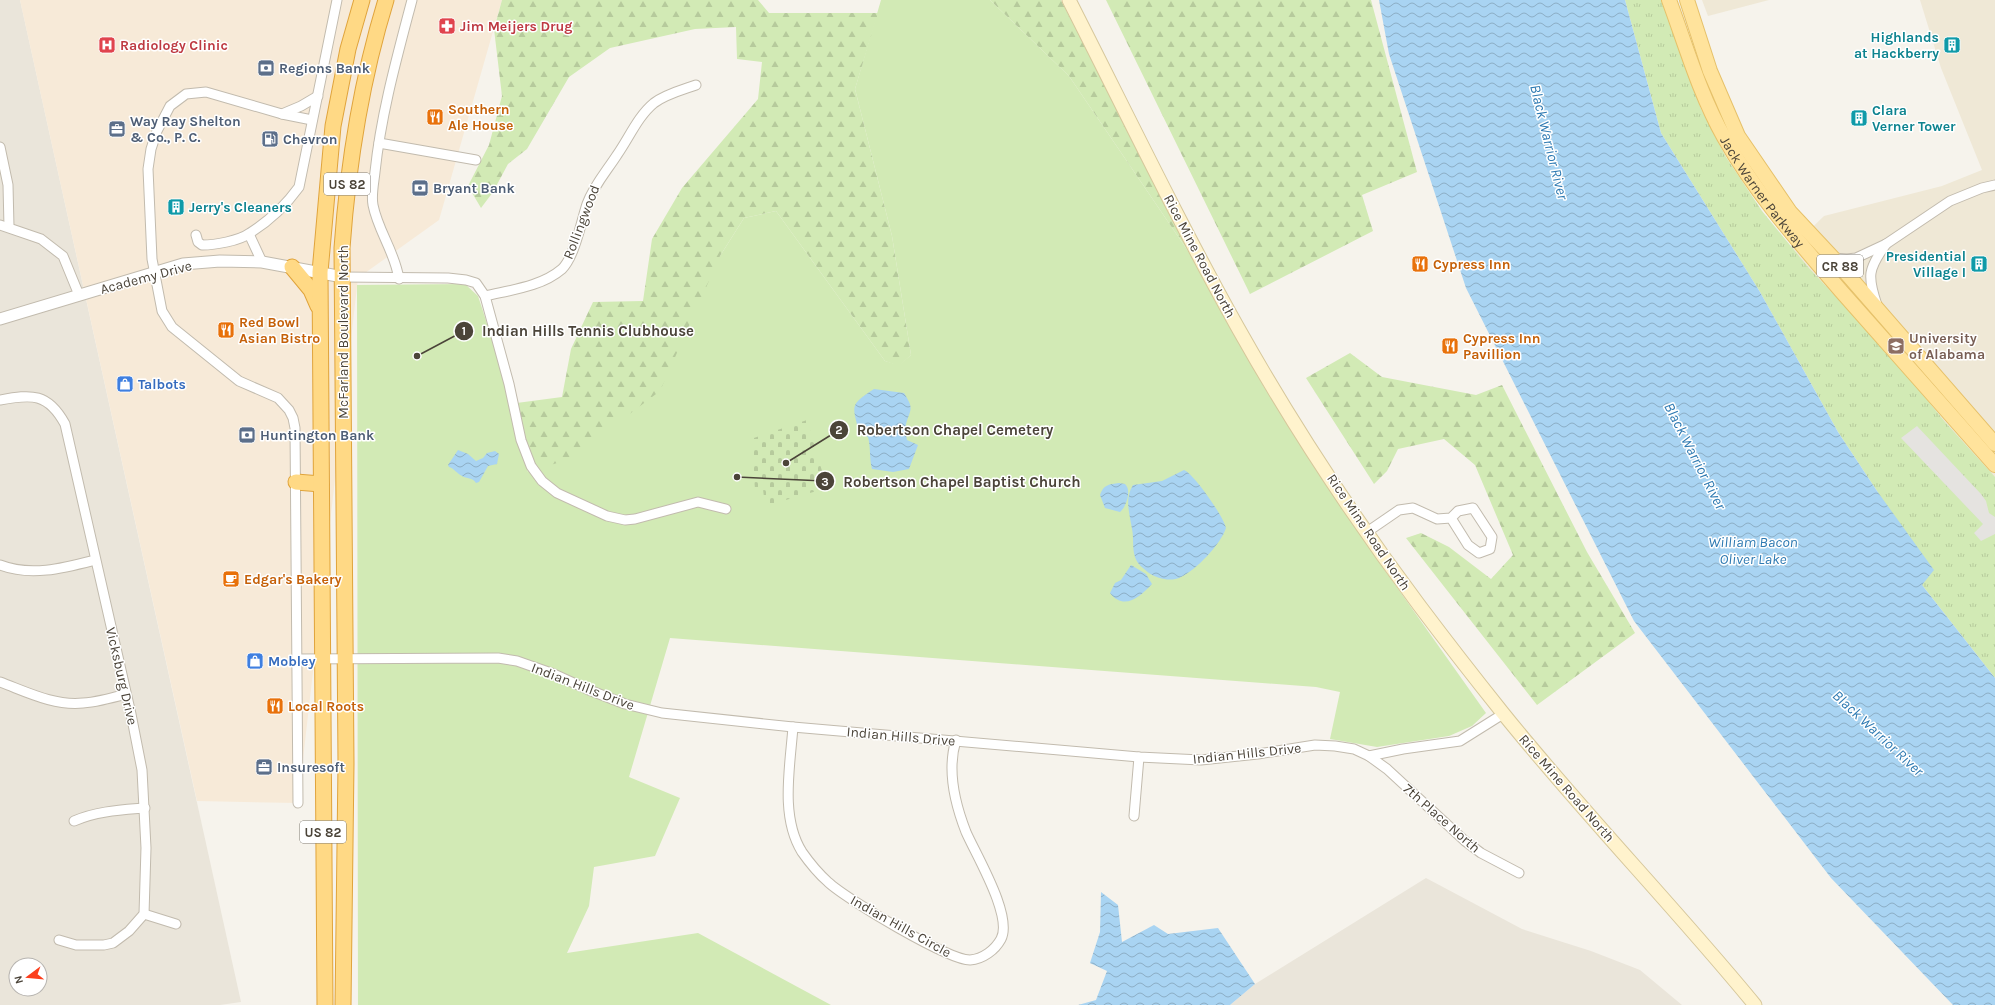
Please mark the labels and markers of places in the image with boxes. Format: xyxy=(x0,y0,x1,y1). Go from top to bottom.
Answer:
pharmacy icon: Jim Meijers Drug xyxy=(437,16,457,36)
place label: Jim Meijers Drug xyxy=(460,18,572,35)
place label: Highlands at Hackberry xyxy=(1854,29,1939,62)
hospital icon: Radiology Clinic xyxy=(97,35,117,55)
building icon: Highlands at Hackberry xyxy=(1942,35,1962,55)
place label: Radiology Clinic xyxy=(120,37,228,54)
bank icon: Regions Bank xyxy=(256,58,276,78)
place label: Regions Bank xyxy=(279,60,371,77)
place label: Southern Ale House xyxy=(448,101,513,134)
place label: Clara Verner Tower xyxy=(1872,102,1956,135)
restaurant icon: Southern Ale House xyxy=(425,107,445,127)
building icon: Clara Verner Tower xyxy=(1849,108,1869,128)
place label: Way Ray Shelton & Co., P. C. xyxy=(130,113,241,146)
office icon: Way Ray Shelton & Co., P. C. xyxy=(107,119,127,139)
fuel station icon: Chevron xyxy=(260,129,280,149)
place label: Chevron xyxy=(283,131,337,148)
bank icon: Bryant Bank xyxy=(410,178,430,198)
place label: Bryant Bank xyxy=(433,180,516,197)
building icon: Jerry's Cleaners xyxy=(166,197,186,217)
place label: Jerry's Cleaners xyxy=(189,199,292,216)
place label: Presidential Village I xyxy=(1886,248,1966,281)
restaurant icon: Cypress Inn xyxy=(1410,254,1430,274)
building icon: Presidential Village I xyxy=(1969,254,1989,274)
place label: Cypress Inn xyxy=(1433,256,1510,273)
place label: Red Bowl Asian Bistro xyxy=(239,314,320,347)
callout: Indian Hills Tennis Clubhouse xyxy=(454,317,703,344)
restaurant icon: Red Bowl Asian Bistro xyxy=(216,320,236,340)
place label: Cypress Inn Pavillion xyxy=(1463,330,1540,363)
place label: University of Alabama xyxy=(1909,330,1985,363)
restaurant icon: Cypress Inn Pavillion xyxy=(1440,336,1460,356)
school or university icon: University of Alabama xyxy=(1886,336,1906,356)
shop icon: Talbots xyxy=(115,374,135,394)
place label: Talbots xyxy=(138,376,186,393)
callout: Robertson Chapel Cemetery xyxy=(829,416,1062,443)
bank icon: Huntington Bank xyxy=(237,425,257,445)
place label: Huntington Bank xyxy=(260,427,375,444)
callout: Robertson Chapel Baptist Church xyxy=(815,468,1089,495)
cafe icon: Edgar's Bakery xyxy=(221,569,241,589)
place label: Edgar's Bakery xyxy=(244,571,342,588)
shop icon: Mobley xyxy=(245,651,265,671)
place label: Mobley xyxy=(268,653,316,670)
restaurant icon: Local Roots xyxy=(265,696,285,716)
place label: Local Roots xyxy=(288,698,364,715)
office icon: Insuresoft xyxy=(254,757,274,777)
place label: Insuresoft xyxy=(277,759,346,776)

